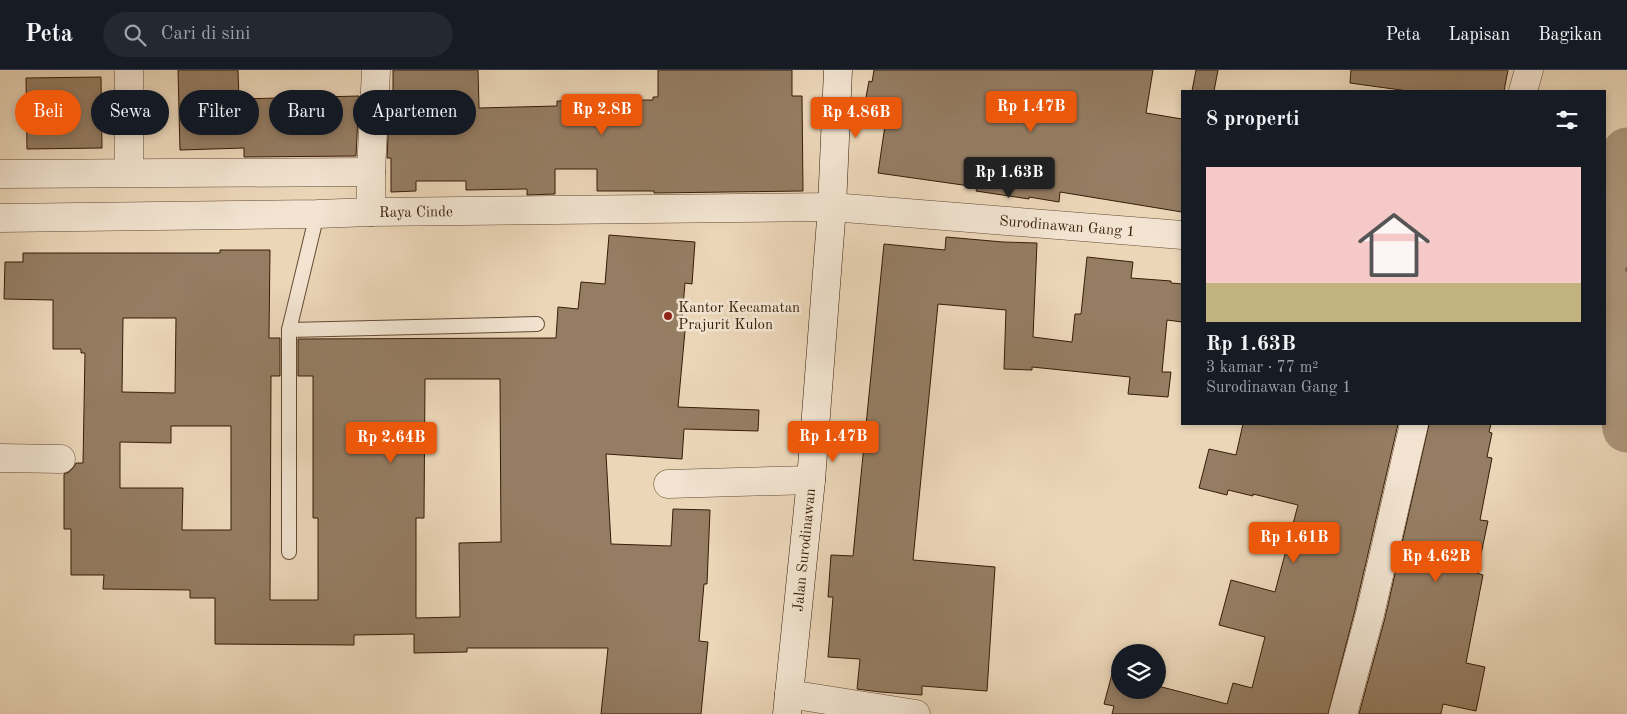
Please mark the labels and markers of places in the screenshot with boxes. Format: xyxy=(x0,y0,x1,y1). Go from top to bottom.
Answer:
pin: Rp 1.47B xyxy=(979,90,1083,133)
pin: Rp 2.8B xyxy=(556,93,648,136)
pin: Rp 4.86B xyxy=(804,97,908,139)
pin: Rp 1.63B xyxy=(957,156,1061,199)
place label: Kantor Kecamatan Prajurit Kulon xyxy=(678,301,800,333)
marker: Kantor Kecamatan Prajurit Kulon xyxy=(662,310,674,322)
pin: Rp 1.47B xyxy=(781,420,885,463)
pin: Rp 2.64B xyxy=(339,422,443,464)
pin: Rp 1.61B xyxy=(1242,522,1346,564)
pin: Rp 4.62B xyxy=(1384,540,1488,583)

